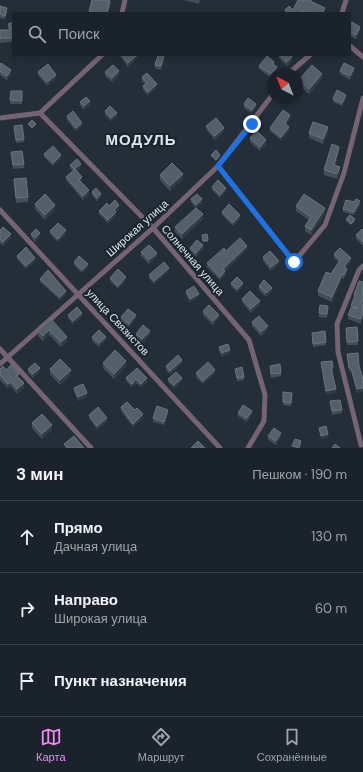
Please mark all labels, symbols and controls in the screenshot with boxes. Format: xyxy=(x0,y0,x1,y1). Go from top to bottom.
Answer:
search box xyxy=(12,12,351,56)
icon: search xyxy=(26,23,48,45)
text: Поиск xyxy=(58,24,100,44)
north arrow xyxy=(267,68,303,104)
route end xyxy=(243,115,261,133)
district label: МОДУЛЬ xyxy=(106,130,176,150)
street label: Широкая улица xyxy=(103,196,172,260)
street label: Солнечная улица xyxy=(158,222,228,299)
route start xyxy=(285,253,303,271)
street label: улица Связистов xyxy=(83,286,153,358)
text: 3 мин xyxy=(16,463,64,485)
text: Пешком · 190 m xyxy=(252,466,347,483)
text: Прямо xyxy=(54,518,103,538)
icon: ahead xyxy=(16,526,38,548)
text: 130 m xyxy=(311,528,347,545)
text: Дачная улица xyxy=(54,538,137,555)
text: Направо xyxy=(54,590,118,610)
icon: right xyxy=(16,598,38,620)
text: 60 m xyxy=(315,600,347,617)
text: Широкая улица xyxy=(54,610,147,627)
icon: arrive xyxy=(16,670,38,692)
text: Пункт назначения xyxy=(54,671,187,691)
tab: Карта xyxy=(36,726,66,764)
tab: Маршрут xyxy=(138,726,185,764)
tab: Сохранённые xyxy=(257,726,327,764)

